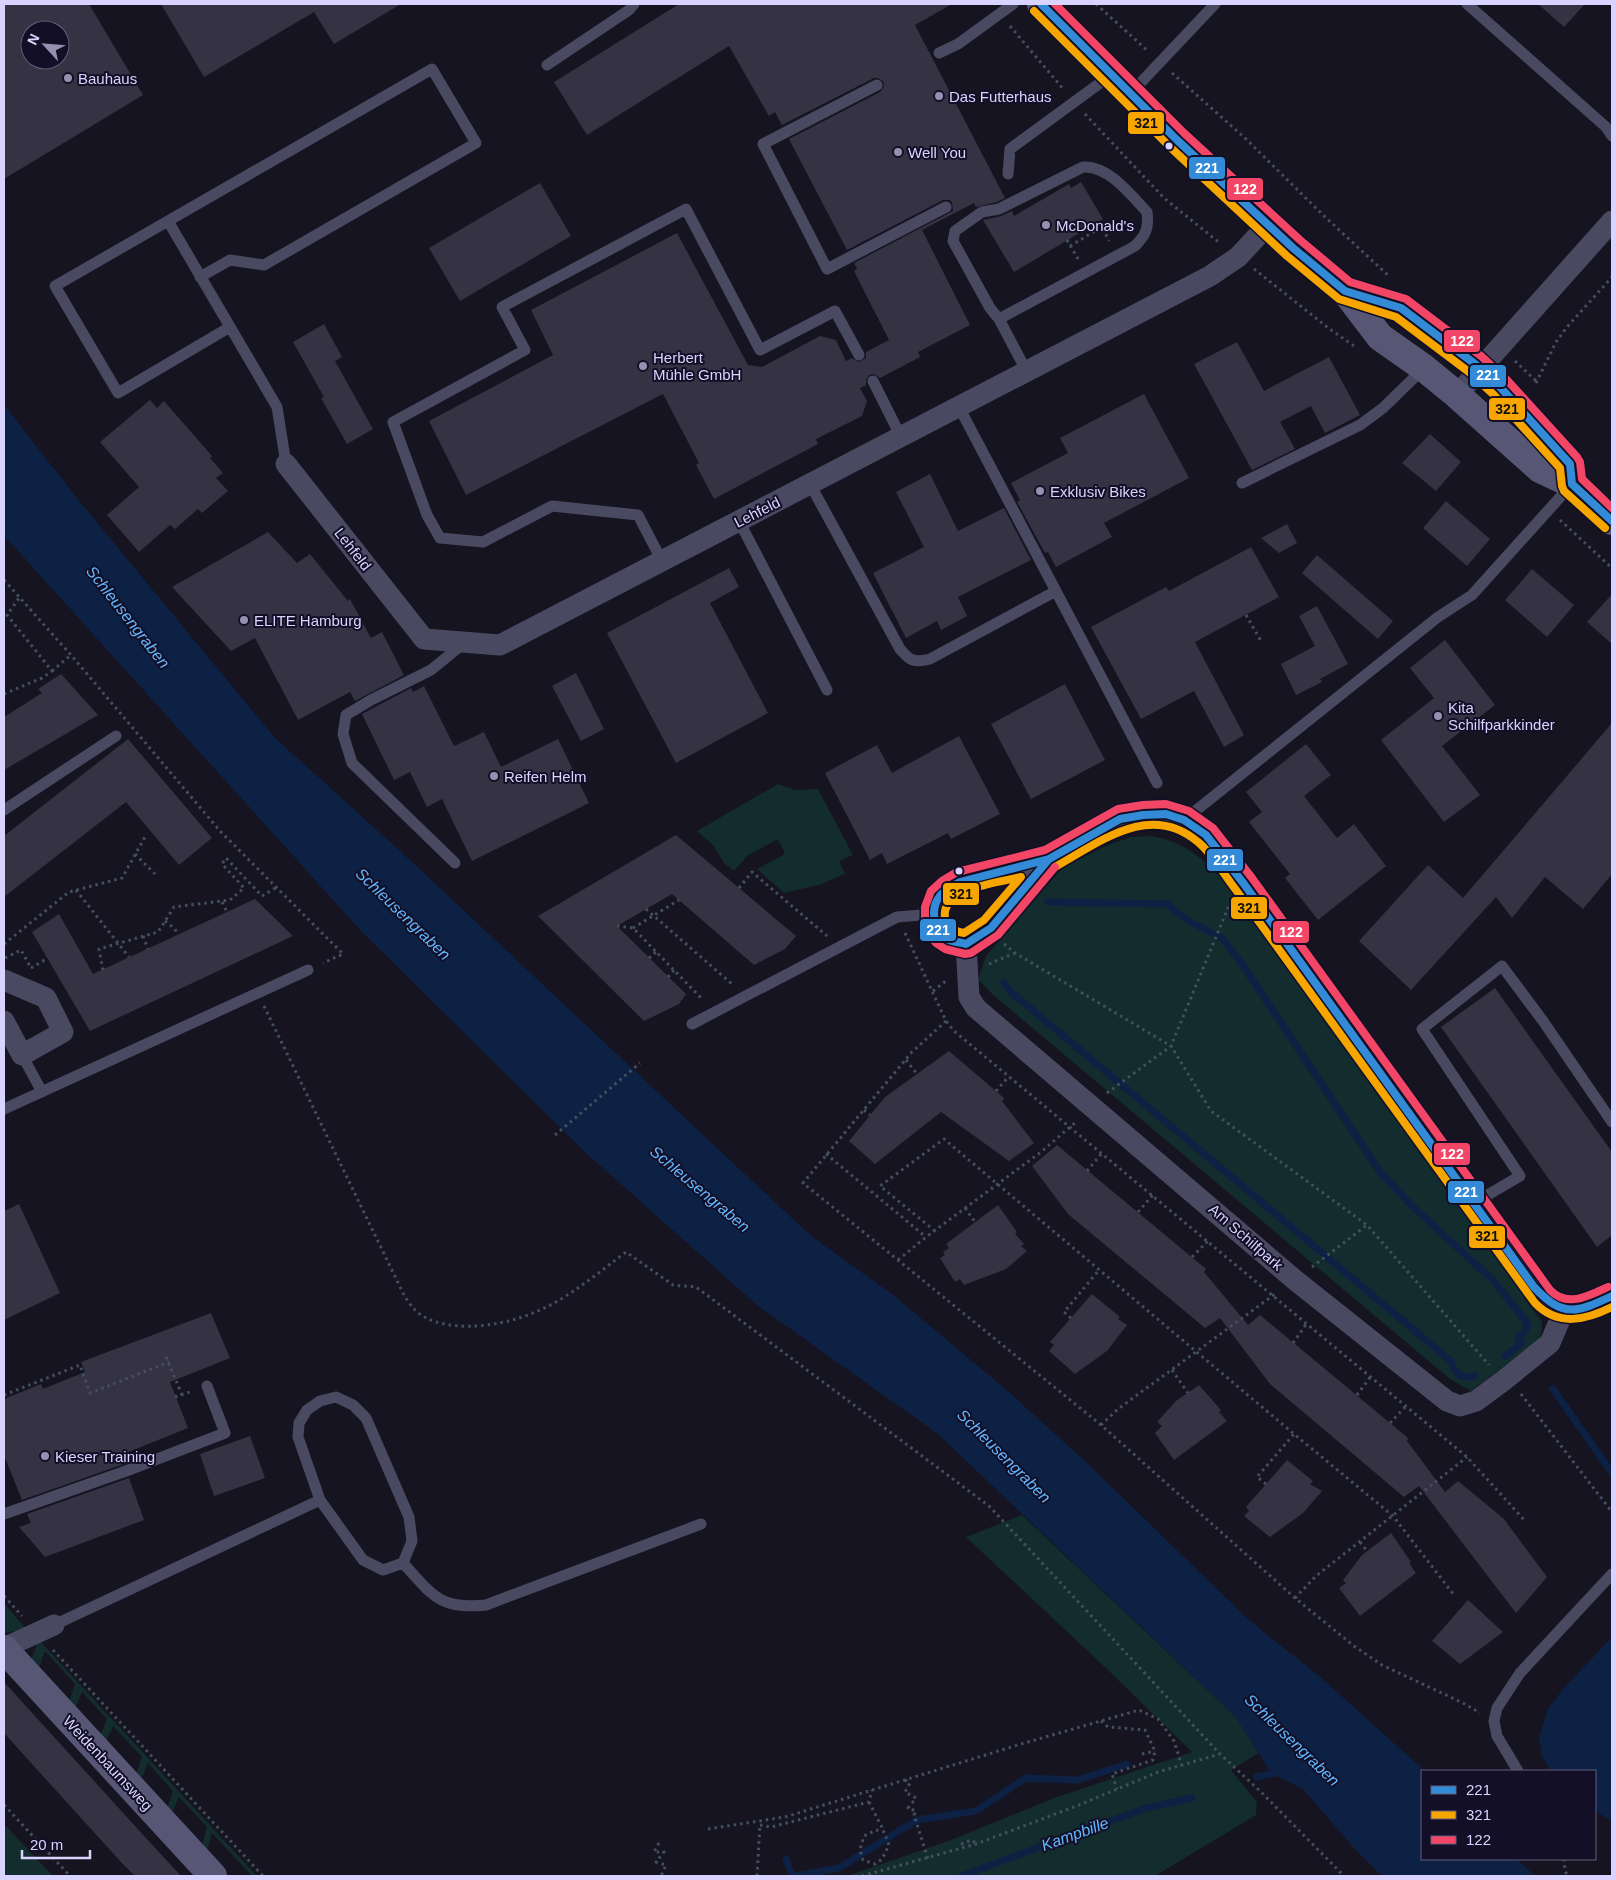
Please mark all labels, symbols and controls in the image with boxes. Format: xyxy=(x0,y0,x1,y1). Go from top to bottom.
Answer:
north arrow xyxy=(20,20,70,70)
text: N xyxy=(24,31,43,47)
place label: Bauhaus xyxy=(78,70,137,87)
marker: Bauhaus xyxy=(62,72,74,84)
place label: Das Futterhaus xyxy=(949,88,1052,105)
marker: Das Futterhaus xyxy=(933,90,945,102)
line badge: 321 xyxy=(1127,111,1165,135)
text: 321 xyxy=(1134,115,1158,131)
unlabelled marker xyxy=(1164,141,1174,151)
place label: Well You xyxy=(908,144,966,161)
marker: Well You xyxy=(892,146,904,158)
line badge: 221 xyxy=(1188,156,1226,180)
text: 221 xyxy=(1195,160,1219,176)
line badge: 122 xyxy=(1226,177,1264,201)
text: 122 xyxy=(1233,181,1257,197)
place label: McDonald's xyxy=(1056,217,1134,234)
marker: McDonald's xyxy=(1040,219,1052,231)
line badge: 122 xyxy=(1443,329,1481,353)
text: 122 xyxy=(1450,333,1474,349)
place label: Herbert Mühle GmbH xyxy=(653,349,741,383)
marker: Herbert Mühle GmbH xyxy=(637,360,649,372)
line badge: 221 xyxy=(1469,364,1507,388)
text: 221 xyxy=(1476,367,1500,383)
line badge: 321 xyxy=(1488,397,1526,421)
text: 321 xyxy=(1495,401,1519,417)
place label: Exklusiv Bikes xyxy=(1050,483,1146,500)
marker: Exklusiv Bikes xyxy=(1034,485,1046,497)
street label: Lehfeld xyxy=(731,493,783,531)
street label: Lehfeld xyxy=(331,524,375,574)
water label: Schleusengraben xyxy=(83,563,173,671)
place label: ELITE Hamburg xyxy=(254,612,362,629)
marker: ELITE Hamburg xyxy=(238,614,250,626)
place label: Kita Schilfparkkinder xyxy=(1448,699,1555,733)
marker: Kita Schilfparkkinder xyxy=(1432,710,1444,722)
place label: Reifen Helm xyxy=(504,768,587,785)
marker: Reifen Helm xyxy=(488,770,500,782)
line badge: 221 xyxy=(1206,848,1244,872)
text: 221 xyxy=(1213,852,1237,868)
water label: Schleusengraben xyxy=(352,865,454,963)
unlabelled marker xyxy=(954,866,964,876)
line badge: 321 xyxy=(942,882,980,906)
text: 321 xyxy=(949,886,973,902)
line badge: 321 xyxy=(1230,896,1268,920)
text: 321 xyxy=(1237,900,1261,916)
line badge: 221 xyxy=(919,918,957,942)
line badge: 122 xyxy=(1272,920,1310,944)
text: 221 xyxy=(926,922,950,938)
text: 122 xyxy=(1279,924,1303,940)
water label: Schleusengraben xyxy=(647,1142,753,1236)
line badge: 122 xyxy=(1433,1142,1471,1166)
text: 122 xyxy=(1440,1146,1464,1162)
line badge: 221 xyxy=(1447,1180,1485,1204)
text: 221 xyxy=(1454,1184,1478,1200)
street label: Am Schilfpark xyxy=(1206,1200,1287,1274)
line badge: 321 xyxy=(1468,1225,1506,1249)
text: 321 xyxy=(1475,1228,1499,1244)
water label: Schleusengraben xyxy=(954,1406,1054,1506)
place label: Kieser Training xyxy=(55,1448,155,1465)
marker: Kieser Training xyxy=(39,1450,51,1462)
water label: Schleusengraben xyxy=(1241,1691,1343,1789)
street label: Weidenbaumsweg xyxy=(60,1712,156,1814)
legend xyxy=(1421,1770,1596,1860)
text: 221 xyxy=(1466,1781,1491,1798)
text: 321 xyxy=(1466,1806,1491,1823)
water label: Kampbille xyxy=(1039,1814,1111,1854)
scale bar xyxy=(22,1828,90,1860)
text: 122 xyxy=(1466,1831,1491,1848)
text: 20 m xyxy=(30,1836,63,1853)

